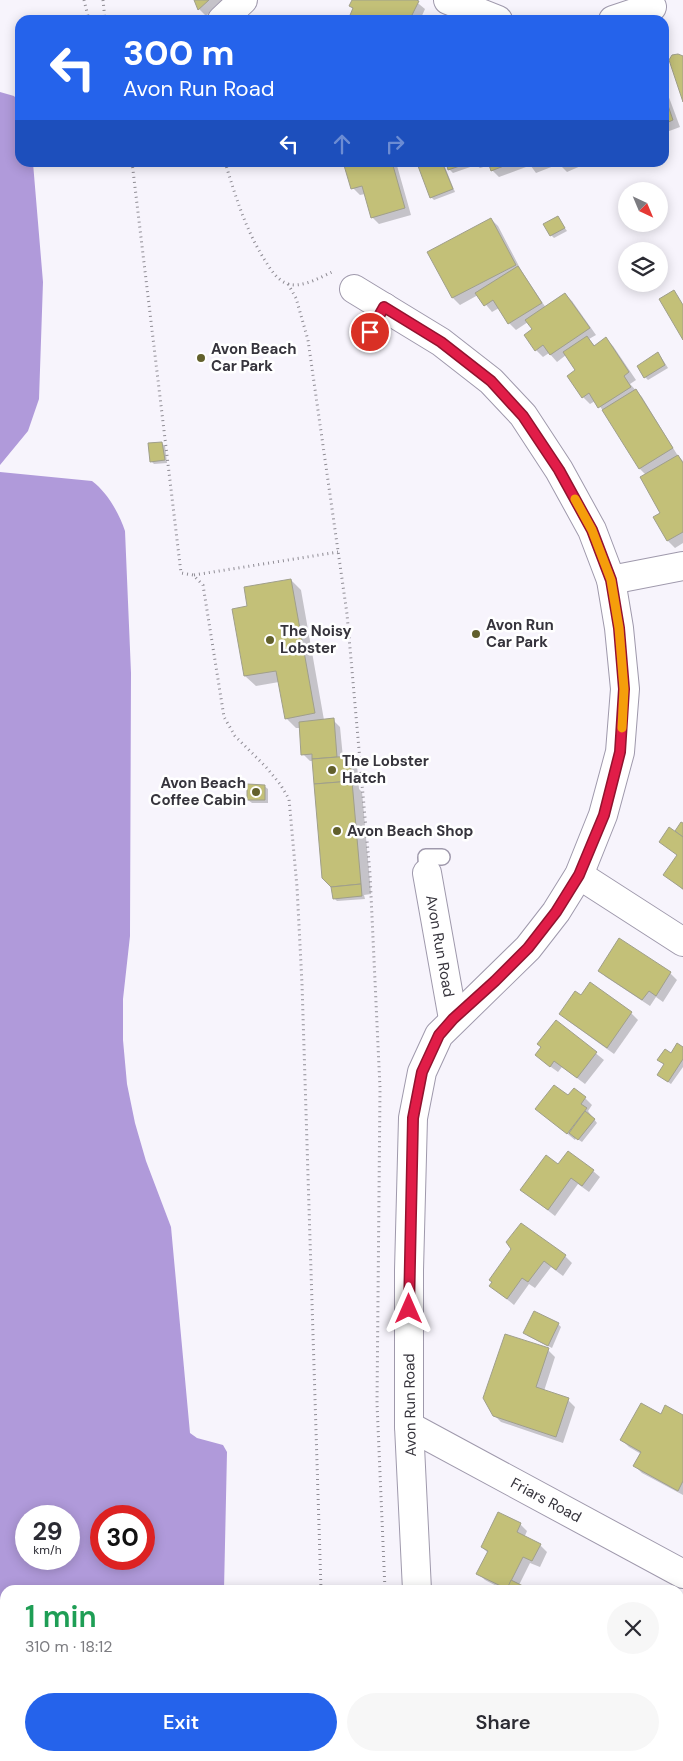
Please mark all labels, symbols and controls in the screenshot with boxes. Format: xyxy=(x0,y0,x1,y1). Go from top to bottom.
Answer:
text: 300 m xyxy=(123,30,235,76)
icon: left xyxy=(40,35,105,100)
text: Avon Run Road xyxy=(123,74,274,103)
icon: left xyxy=(275,130,303,158)
icon: ahead xyxy=(328,130,356,158)
icon: right xyxy=(381,130,409,158)
north arrow xyxy=(618,182,668,232)
map controls xyxy=(618,182,668,292)
button: layers xyxy=(618,242,668,292)
pin xyxy=(349,311,391,353)
icon: arrive xyxy=(356,318,384,346)
place label: Avon Beach Car Park xyxy=(211,339,297,376)
marker: Avon Beach Car Park xyxy=(195,352,207,364)
place label: Avon Run Car Park xyxy=(486,615,554,652)
place label: The Noisy Lobster xyxy=(280,621,352,658)
marker: Avon Run Car Park xyxy=(470,628,482,640)
marker: The Noisy Lobster xyxy=(264,634,276,646)
place label: The Lobster Hatch xyxy=(342,751,429,788)
marker: The Lobster Hatch xyxy=(326,764,338,776)
place label: Avon Beach Coffee Cabin xyxy=(150,773,246,810)
marker: Avon Beach Coffee Cabin xyxy=(250,786,262,798)
place label: Avon Beach Shop xyxy=(347,821,474,841)
marker: Avon Beach Shop xyxy=(331,825,343,837)
street label: Avon Run Road xyxy=(421,893,459,999)
position arrow xyxy=(382,1282,434,1334)
street label: Avon Run Road xyxy=(399,1353,421,1457)
street label: Friars Road xyxy=(507,1473,585,1527)
speed limit sign: 30 xyxy=(90,1505,155,1570)
text: 29 xyxy=(32,1515,63,1548)
text: km/h xyxy=(33,1542,62,1558)
text: 1 min xyxy=(25,1597,97,1636)
button: close xyxy=(607,1602,659,1654)
text: 310 m · 18:12 xyxy=(25,1636,112,1657)
button: Exit xyxy=(25,1693,337,1751)
button: Share xyxy=(347,1693,659,1751)

